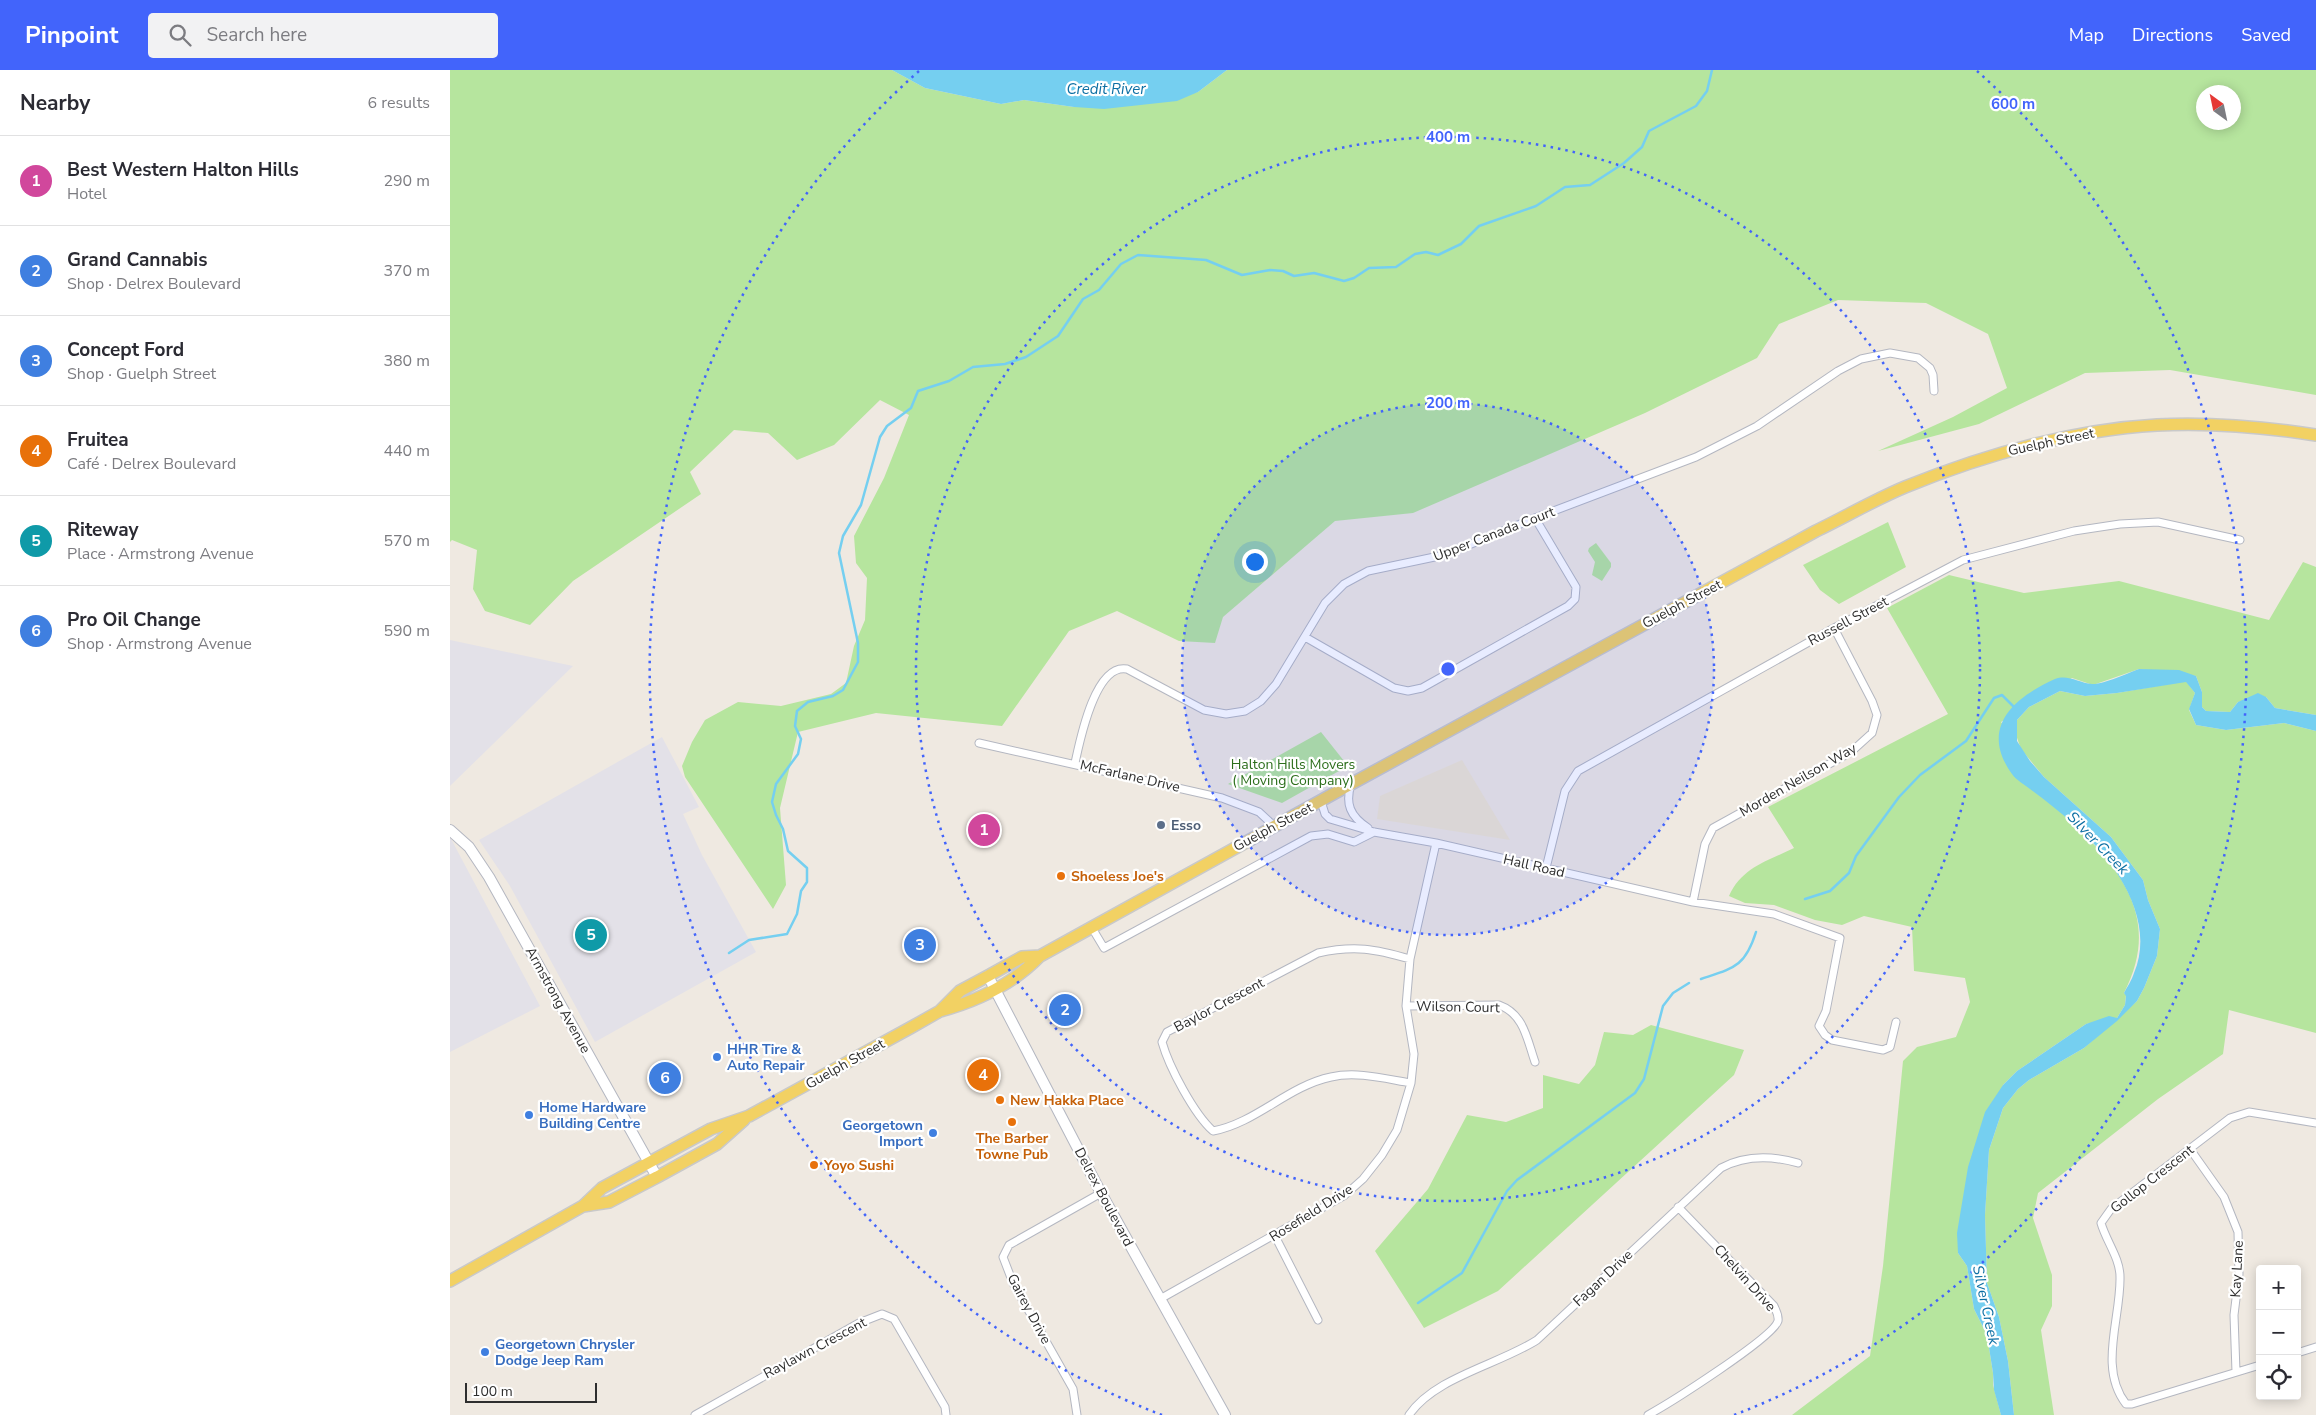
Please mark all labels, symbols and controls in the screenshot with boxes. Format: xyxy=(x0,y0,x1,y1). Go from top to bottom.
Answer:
search box xyxy=(148,13,498,58)
text: Pinpoint xyxy=(25,19,118,51)
icon: search xyxy=(166,21,194,49)
text: Search here xyxy=(206,22,307,48)
text: Map xyxy=(2069,23,2104,47)
text: Directions xyxy=(2132,23,2213,47)
text: Saved xyxy=(2241,23,2291,47)
water label: Credit River xyxy=(1066,79,1146,99)
north arrow xyxy=(2196,85,2241,130)
text: Nearby xyxy=(20,89,90,117)
text: 6 results xyxy=(368,92,430,114)
text: 600 m xyxy=(1991,94,2035,114)
text: 400 m xyxy=(1426,127,1470,147)
text: Best Western Halton Hills xyxy=(67,157,299,183)
text: 1 xyxy=(31,170,41,192)
text: 290 m xyxy=(383,170,430,192)
text: Hotel xyxy=(67,183,107,205)
text: Grand Cannabis xyxy=(67,247,207,273)
text: 2 xyxy=(31,260,41,282)
text: 370 m xyxy=(383,260,430,282)
text: Shop · Delrex Boulevard xyxy=(67,273,241,295)
text: Concept Ford xyxy=(67,337,184,363)
text: 3 xyxy=(31,350,41,372)
text: 380 m xyxy=(383,350,430,372)
text: Shop · Guelph Street xyxy=(67,363,216,385)
text: 200 m xyxy=(1426,393,1470,413)
street label: Guelph Street xyxy=(2006,424,2096,460)
text: Fruitea xyxy=(67,427,129,453)
text: 4 xyxy=(31,440,41,462)
text: 440 m xyxy=(383,440,430,462)
text: Café · Delrex Boulevard xyxy=(67,453,236,475)
street label: Upper Canada Court xyxy=(1431,502,1558,566)
text: Riteway xyxy=(67,517,139,543)
text: 5 xyxy=(31,530,41,552)
text: 570 m xyxy=(383,530,430,552)
text: Place · Armstrong Avenue xyxy=(67,543,254,565)
your location xyxy=(1242,549,1268,575)
street label: Guelph Street xyxy=(1639,575,1725,633)
street label: Russell Street xyxy=(1805,592,1891,650)
text: Pro Oil Change xyxy=(67,607,201,633)
text: 6 xyxy=(31,620,41,642)
text: 590 m xyxy=(383,620,430,642)
text: Shop · Armstrong Avenue xyxy=(67,633,252,655)
centre of rings xyxy=(1439,660,1457,678)
street label: Morden Neilson Way xyxy=(1736,738,1861,821)
street label: McFarlane Drive xyxy=(1078,755,1182,797)
park label: Halton Hills Movers ( Moving Company) xyxy=(1231,755,1356,790)
street label: Guelph Street xyxy=(1230,798,1316,856)
water label: Silver Creek xyxy=(2063,807,2134,879)
pin: 1 xyxy=(968,811,1000,849)
place label: Esso xyxy=(1171,816,1201,835)
marker: Esso xyxy=(1155,819,1167,831)
street label: Hall Road xyxy=(1501,850,1567,882)
place label: Shoeless Joe's xyxy=(1071,867,1164,886)
marker: Shoeless Joe's xyxy=(1055,870,1067,882)
pin: 5 xyxy=(575,916,607,954)
pin: 3 xyxy=(904,926,936,964)
street label: Armstrong Avenue xyxy=(521,943,595,1057)
street label: Baylor Crescent xyxy=(1171,973,1268,1037)
pin: 2 xyxy=(1049,991,1081,1029)
street label: Wilson Court xyxy=(1416,997,1500,1017)
street label: Guelph Street xyxy=(802,1034,888,1094)
place label: HHR Tire & Auto Repair xyxy=(727,1040,805,1075)
marker: HHR Tire & Auto Repair xyxy=(711,1051,723,1063)
pin: 4 xyxy=(967,1056,999,1094)
pin: 6 xyxy=(649,1059,681,1097)
place label: New Hakka Place xyxy=(1010,1091,1124,1110)
marker: New Hakka Place xyxy=(994,1094,1006,1106)
place label: Home Hardware Building Centre xyxy=(539,1098,647,1133)
marker: Home Hardware Building Centre xyxy=(523,1109,535,1121)
place label: Georgetown Import xyxy=(842,1116,924,1151)
marker: The Barber Towne Pub xyxy=(1006,1116,1018,1128)
marker: Georgetown Import xyxy=(927,1127,939,1139)
place label: The Barber Towne Pub xyxy=(976,1129,1049,1164)
street label: Gollop Crescent xyxy=(2106,1140,2198,1218)
street label: Delrex Boulevard xyxy=(1070,1144,1138,1250)
place label: Yoyo Sushi xyxy=(823,1156,894,1175)
marker: Yoyo Sushi xyxy=(808,1159,820,1171)
street label: Rosefield Drive xyxy=(1265,1180,1357,1246)
street label: Chelvin Drive xyxy=(1710,1240,1780,1316)
street label: Kay Lane xyxy=(2226,1240,2248,1298)
street label: Fagan Drive xyxy=(1569,1245,1637,1311)
water label: Silver Creek xyxy=(1968,1263,2004,1347)
map controls xyxy=(2256,1265,2301,1400)
button: + xyxy=(2256,1265,2301,1310)
street label: Gairey Drive xyxy=(1003,1270,1055,1348)
button: − xyxy=(2256,1310,2301,1355)
street label: Raylawn Crescent xyxy=(760,1313,870,1383)
place label: Georgetown Chrysler Dodge Jeep Ram xyxy=(495,1335,635,1370)
marker: Georgetown Chrysler Dodge Jeep Ram xyxy=(479,1346,491,1358)
button: locate xyxy=(2256,1355,2301,1400)
scale bar xyxy=(465,1380,598,1403)
text: 100 m xyxy=(472,1382,513,1401)

